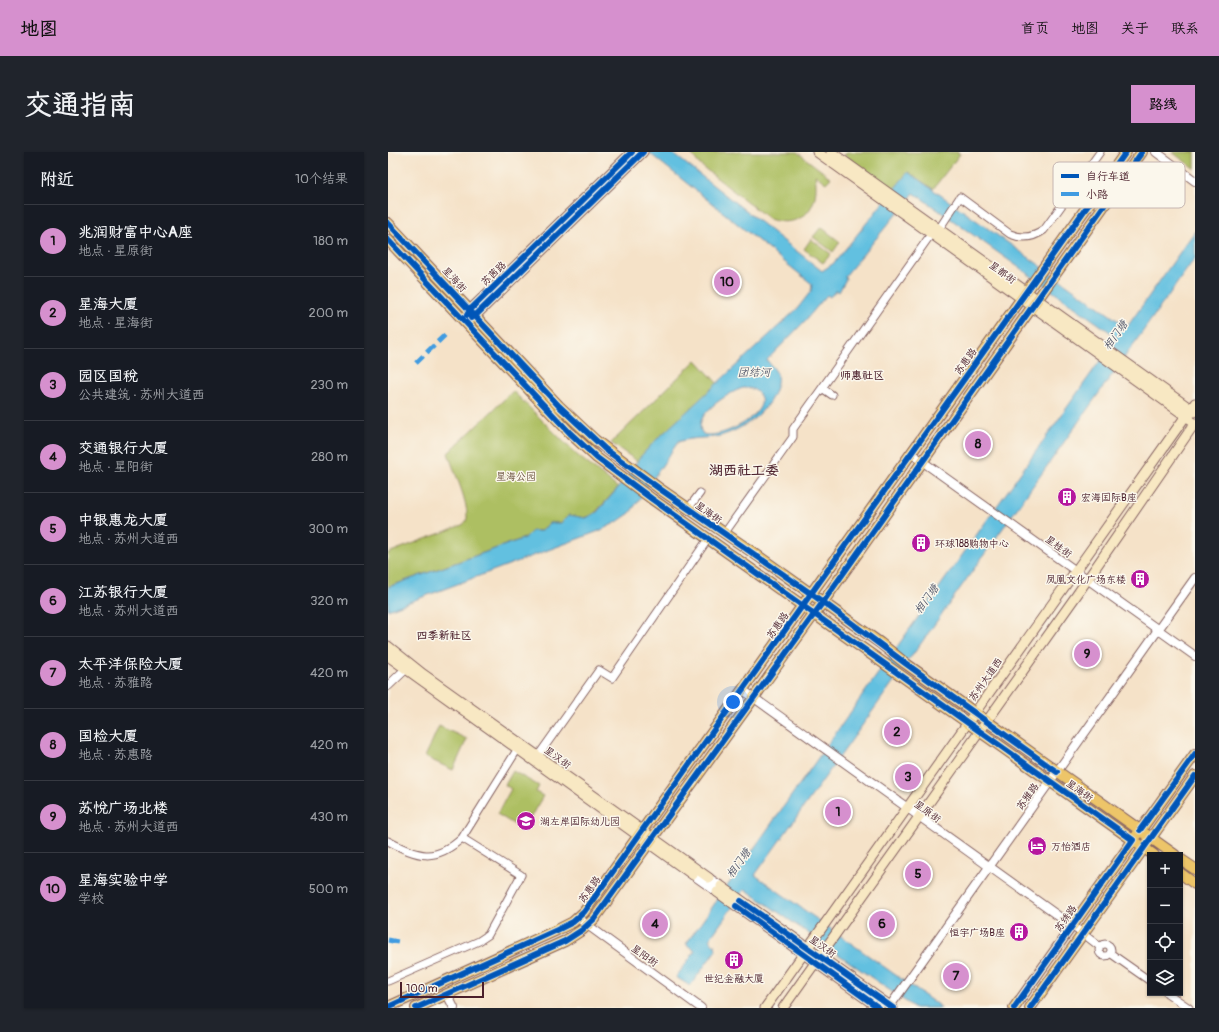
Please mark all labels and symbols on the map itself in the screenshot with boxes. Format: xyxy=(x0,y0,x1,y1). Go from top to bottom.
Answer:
legend xyxy=(1053,162,1185,208)
text: 自行车道 xyxy=(1086,170,1130,183)
text: 小路 xyxy=(1086,188,1108,201)
street label: 苏茜路 xyxy=(479,259,509,288)
street label: 星都街 xyxy=(987,259,1018,286)
street label: 星海街 xyxy=(440,265,469,295)
pin: 10 xyxy=(714,267,740,297)
water label: 相门塘 xyxy=(1100,317,1131,352)
street label: 苏惠路 xyxy=(952,346,979,377)
water label: 团结河 xyxy=(738,366,772,379)
district label: 师惠社区 xyxy=(840,369,884,382)
pin: 8 xyxy=(965,429,991,459)
district label: 湖西社工委 xyxy=(709,462,779,479)
park label: 星海公园 xyxy=(496,471,536,483)
building icon: 宏海国际B座 xyxy=(1056,486,1078,508)
place label: 宏海国际B座 xyxy=(1081,492,1137,504)
street label: 星海街 xyxy=(693,499,724,526)
building icon: 环球188购物中心 xyxy=(910,532,932,554)
street label: 星桂街 xyxy=(1043,533,1074,560)
place label: 环球188购物中心 xyxy=(935,538,1009,550)
building icon: 凤凰文化广场东楼 xyxy=(1129,568,1151,590)
place label: 凤凰文化广场东楼 xyxy=(1046,574,1126,586)
water label: 相门塘 xyxy=(911,581,942,616)
street label: 苏惠路 xyxy=(764,610,791,641)
district label: 四季新社区 xyxy=(417,629,472,642)
pin: 9 xyxy=(1074,639,1100,669)
street label: 苏州大道西 xyxy=(967,656,1005,703)
your location xyxy=(723,692,743,712)
pin: 2 xyxy=(884,717,910,747)
street label: 星汉街 xyxy=(542,744,573,771)
pin: 3 xyxy=(895,762,921,792)
street label: 星海街 xyxy=(1064,777,1095,804)
street label: 苏雅路 xyxy=(1014,781,1041,812)
pin: 1 xyxy=(825,797,851,827)
street label: 星原街 xyxy=(912,798,943,825)
school or university icon: 湖左岸国际幼儿园 xyxy=(515,810,537,832)
place label: 湖左岸国际幼儿园 xyxy=(540,816,620,828)
hotel icon: 万怡酒店 xyxy=(1026,835,1048,857)
place label: 万怡酒店 xyxy=(1051,841,1091,853)
water label: 相门塘 xyxy=(723,845,754,880)
pin: 5 xyxy=(905,859,931,889)
street label: 苏惠路 xyxy=(576,874,603,905)
street label: 苏绣路 xyxy=(1052,903,1079,934)
pin: 4 xyxy=(642,909,668,939)
pin: 6 xyxy=(869,909,895,939)
building icon: 恒宇广场B座 xyxy=(1008,921,1030,943)
place label: 恒宇广场B座 xyxy=(949,927,1005,939)
street label: 星汉街 xyxy=(807,933,838,960)
street label: 星阳街 xyxy=(629,942,660,969)
building icon: 世纪金融大厦 xyxy=(723,949,745,971)
pin: 7 xyxy=(943,961,969,991)
place label: 世纪金融大厦 xyxy=(704,973,764,985)
scale bar xyxy=(400,980,484,999)

